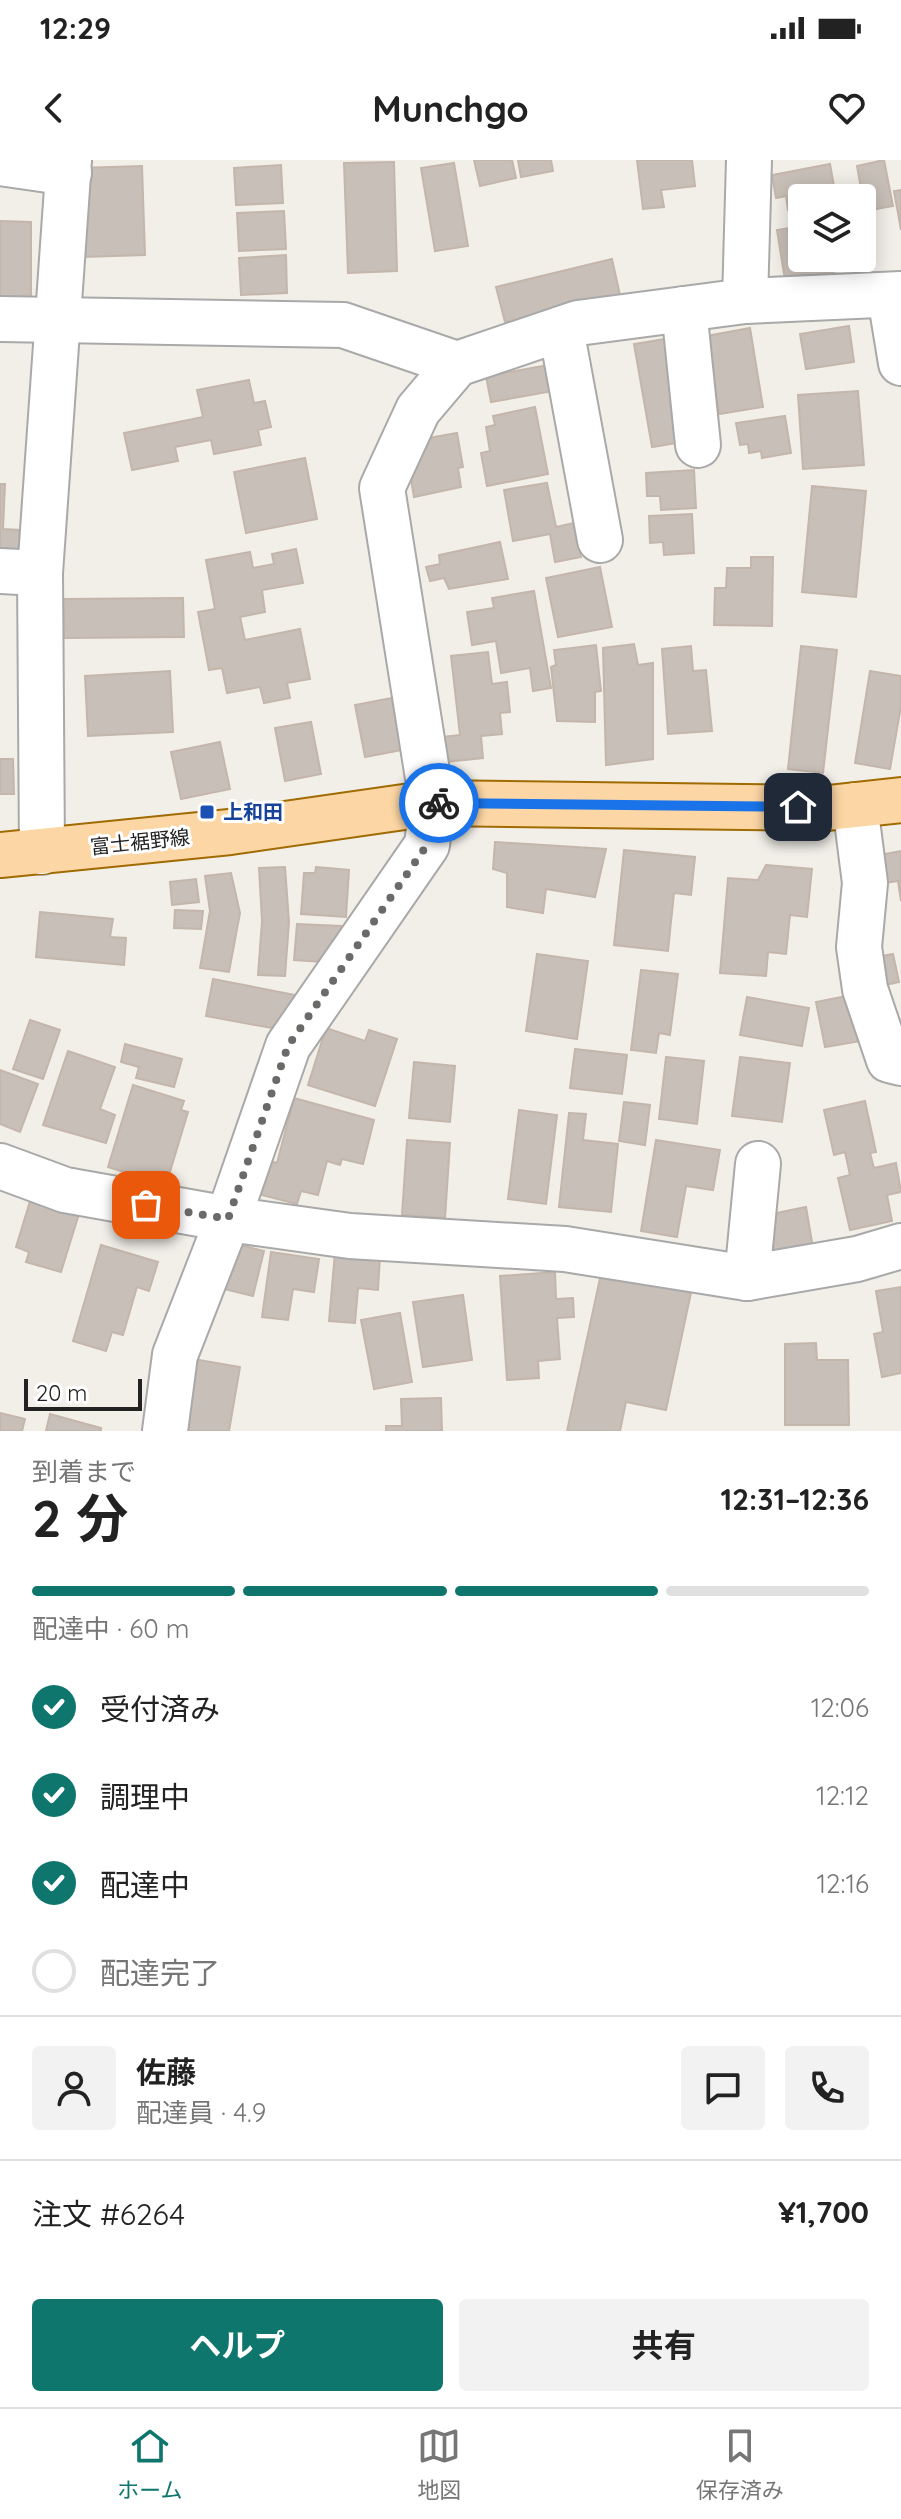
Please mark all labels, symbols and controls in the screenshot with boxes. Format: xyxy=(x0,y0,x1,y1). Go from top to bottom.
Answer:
text: 12:29 xyxy=(40,9,111,47)
icon: back xyxy=(32,86,76,130)
text: Munchgo xyxy=(372,86,529,131)
icon: heart xyxy=(825,86,869,130)
map controls xyxy=(788,184,876,272)
button: layers xyxy=(788,184,876,272)
courier xyxy=(399,763,479,843)
pin xyxy=(764,773,832,841)
icon: bike xyxy=(417,781,461,825)
icon: home xyxy=(776,785,820,829)
place label: 上和田 xyxy=(223,799,283,824)
marker: 上和田 xyxy=(198,803,216,821)
street label: 富士裾野線 xyxy=(89,824,191,859)
pin xyxy=(112,1171,180,1239)
icon: bag xyxy=(124,1183,168,1227)
scale bar xyxy=(24,1375,142,1411)
text: 20 m xyxy=(36,1379,87,1407)
text: 到着まで xyxy=(32,1455,136,1488)
text: 12:31–12:36 xyxy=(720,1480,869,1518)
text: 2 分 xyxy=(32,1485,128,1550)
text: 配達中 · 60 m xyxy=(32,1612,190,1645)
icon: check xyxy=(32,1685,76,1729)
text: 受付済み xyxy=(100,1690,220,1728)
text: 12:06 xyxy=(811,1691,869,1724)
icon: check xyxy=(32,1773,76,1817)
text: 調理中 xyxy=(100,1778,190,1816)
text: 12:12 xyxy=(816,1779,869,1812)
icon: check xyxy=(32,1861,76,1905)
text: 配達中 xyxy=(100,1866,190,1904)
text: 12:16 xyxy=(817,1867,869,1900)
text: 配達完了 xyxy=(100,1954,220,1992)
button: person xyxy=(32,2046,116,2130)
button: chat xyxy=(681,2046,765,2130)
button: phone xyxy=(785,2046,869,2130)
text: 佐藤 xyxy=(136,2053,196,2091)
text: 配達員 · 4.9 xyxy=(136,2096,266,2129)
text: ¥1,700 xyxy=(778,2193,869,2231)
text: 注文 #6264 xyxy=(32,2195,185,2233)
button: ヘルプ xyxy=(32,2299,443,2391)
button: 共有 xyxy=(459,2299,869,2391)
tab: ホーム xyxy=(117,2424,183,2504)
tab: 地図 xyxy=(417,2424,461,2504)
tab: 保存済み xyxy=(696,2424,784,2504)

